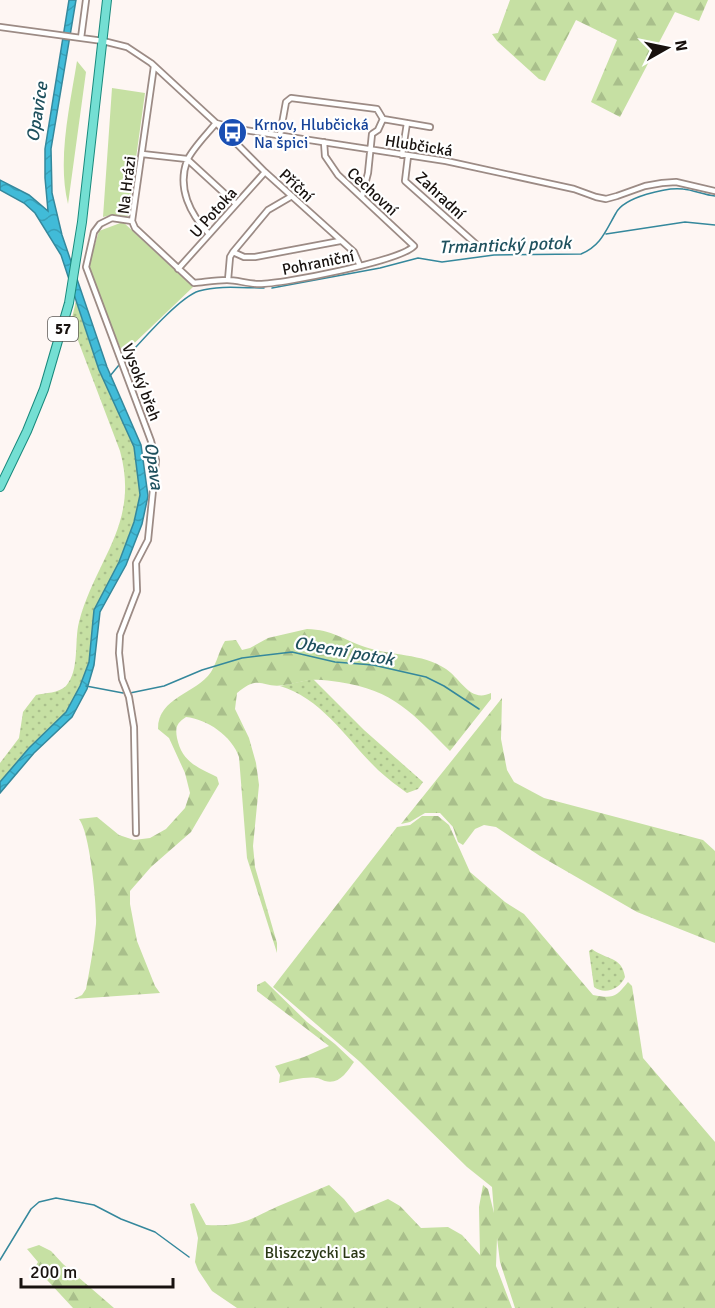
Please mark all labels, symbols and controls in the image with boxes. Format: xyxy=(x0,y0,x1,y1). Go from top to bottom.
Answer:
north arrow xyxy=(637,18,697,78)
text: N xyxy=(670,39,692,53)
water label: Opavice xyxy=(21,79,53,144)
place label: Krnov, Hlubčická Na špici xyxy=(254,115,369,153)
bus stop icon: Krnov, Hlubčická Na špici xyxy=(217,117,249,149)
street label: Hlubčická xyxy=(384,131,454,161)
street label: Na Hrázi xyxy=(113,155,140,215)
street label: Cechovní xyxy=(343,163,402,221)
street label: Příční xyxy=(275,165,318,207)
street label: Zahradní xyxy=(411,168,470,224)
street label: U Potoka xyxy=(186,183,242,242)
water label: Trmantický potok xyxy=(438,232,573,258)
street label: Pohraniční xyxy=(280,246,357,280)
road number: 57 xyxy=(48,317,78,341)
street label: Vysoký břeh xyxy=(117,341,165,424)
water label: Opava xyxy=(140,441,168,492)
water label: Obecní potok xyxy=(292,631,397,671)
park label: Bliszczycki Las xyxy=(264,1243,366,1263)
scale bar xyxy=(21,1251,172,1289)
text: 200 m xyxy=(30,1261,77,1283)

